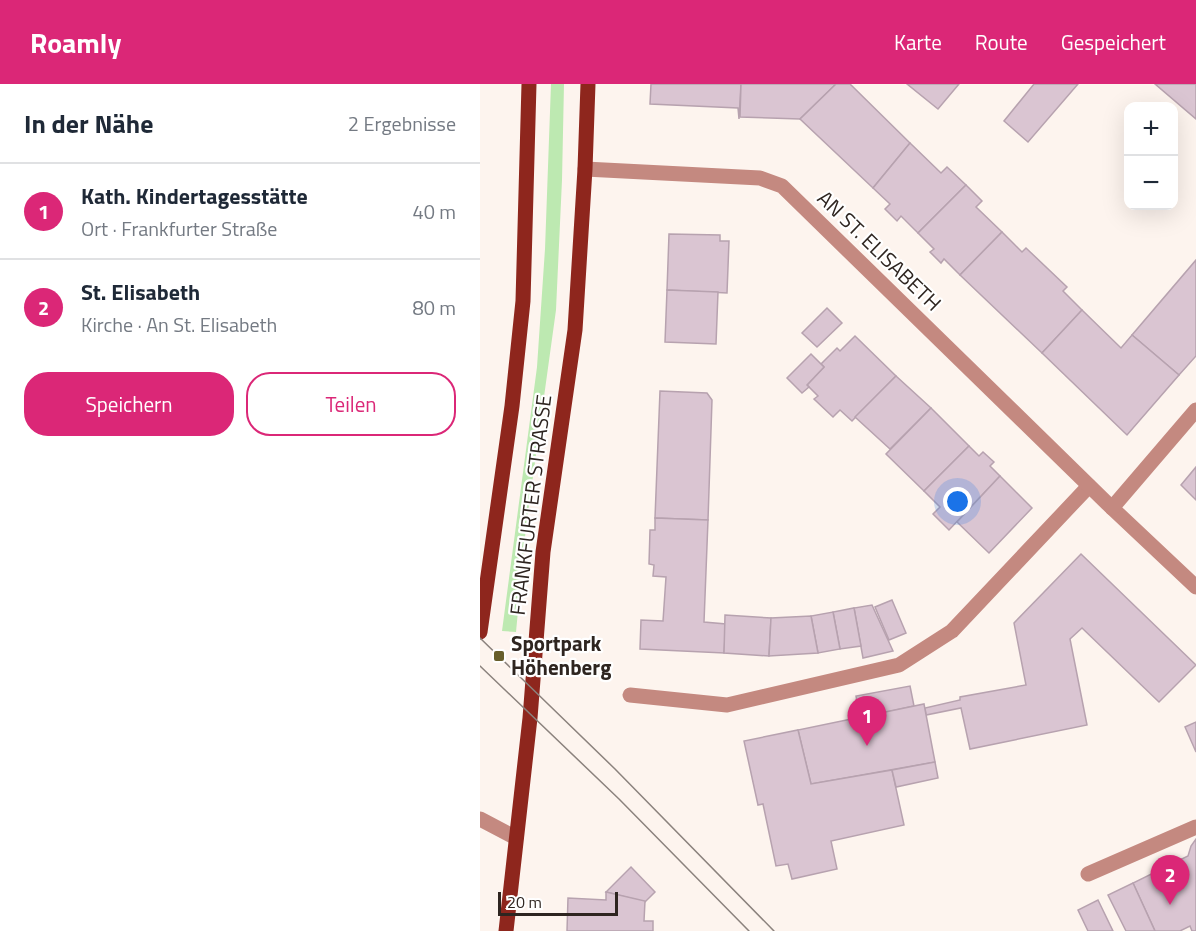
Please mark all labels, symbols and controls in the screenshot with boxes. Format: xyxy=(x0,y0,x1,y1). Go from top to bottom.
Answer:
text: Roamly xyxy=(30,21,121,64)
text: Karte xyxy=(894,26,942,58)
text: Route xyxy=(975,26,1028,58)
text: Gespeichert xyxy=(1061,26,1166,58)
map controls xyxy=(1124,102,1178,210)
button: + xyxy=(1124,102,1178,156)
text: In der Nähe xyxy=(24,104,153,143)
text: 2 Ergebnisse xyxy=(348,108,456,139)
button: − xyxy=(1124,156,1178,210)
text: Kath. Kindertagesstätte xyxy=(81,179,308,213)
street label: AN ST. ELISABETH xyxy=(810,183,949,318)
text: 1 xyxy=(38,196,49,227)
text: 40 m xyxy=(412,196,456,227)
text: Ort · Frankfurter Straße xyxy=(81,213,277,244)
text: St. Elisabeth xyxy=(81,275,200,309)
text: 2 xyxy=(38,292,49,323)
text: 80 m xyxy=(412,292,456,323)
text: Kirche · An St. Elisabeth xyxy=(81,309,277,340)
button: Speichern xyxy=(24,372,234,436)
button: Teilen xyxy=(246,372,456,436)
street label: FRANKFURTER STRASSE xyxy=(501,393,559,617)
your location xyxy=(943,487,972,516)
place label: Sportpark Höhenberg xyxy=(511,627,611,683)
marker: Sportpark Höhenberg xyxy=(492,649,506,663)
pin: 1 xyxy=(848,696,886,746)
pin: 2 xyxy=(1150,856,1190,905)
scale bar xyxy=(498,889,618,916)
text: 20 m xyxy=(507,890,542,914)

